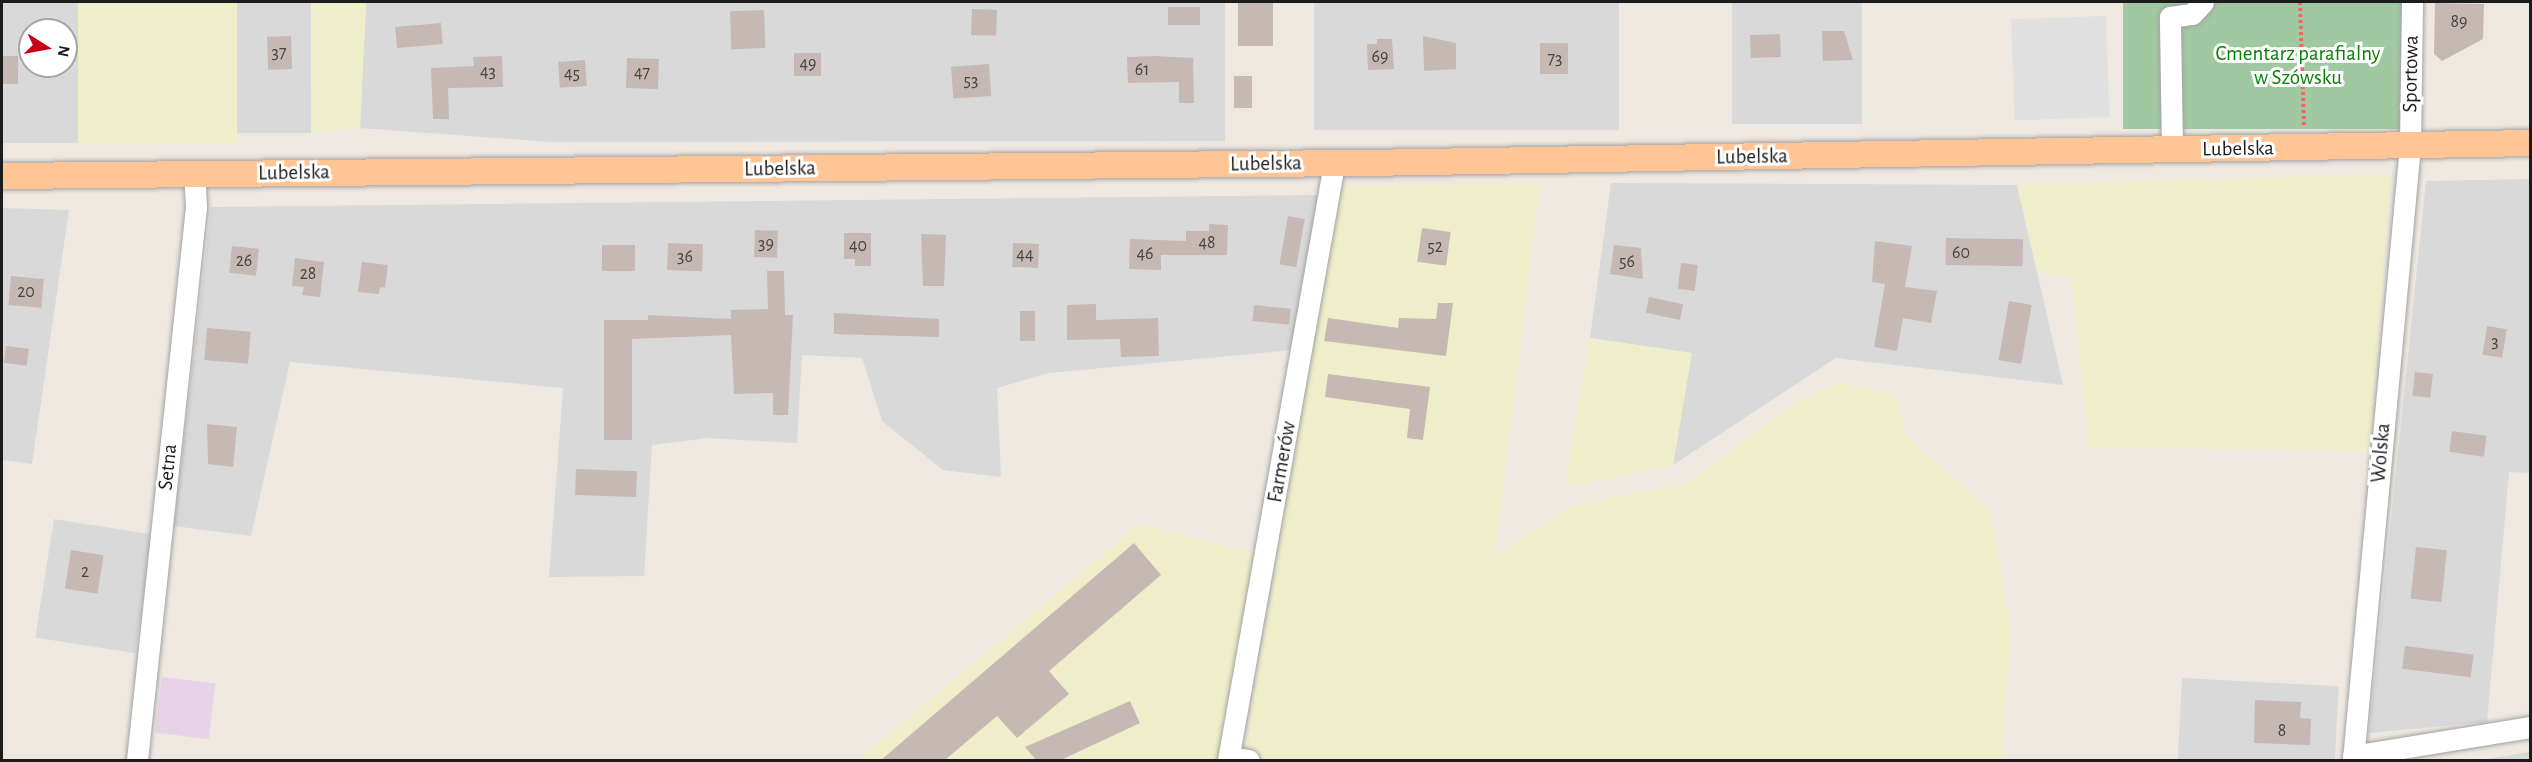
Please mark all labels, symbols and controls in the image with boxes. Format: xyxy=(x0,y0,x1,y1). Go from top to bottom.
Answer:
house number: 89 xyxy=(2451,11,2467,33)
north arrow xyxy=(18,18,78,78)
street label: Sportowa xyxy=(2398,35,2424,113)
park label: Cmentarz parafialny w Szówsku xyxy=(2215,41,2381,91)
house number: 37 xyxy=(272,42,286,64)
text: N xyxy=(55,44,73,58)
house number: 69 xyxy=(1372,46,1388,68)
house number: 73 xyxy=(1548,48,1562,70)
house number: 49 xyxy=(799,53,817,75)
house number: 61 xyxy=(1135,59,1149,81)
house number: 43 xyxy=(480,61,496,83)
house number: 47 xyxy=(634,62,650,84)
house number: 45 xyxy=(564,63,580,85)
house number: 53 xyxy=(964,70,978,92)
street label: Lubelska xyxy=(2202,136,2274,162)
street label: Lubelska xyxy=(1716,144,1788,170)
street label: Lubelska xyxy=(1230,151,1302,177)
street label: Lubelska xyxy=(744,156,816,182)
street label: Lubelska xyxy=(258,160,330,186)
house number: 48 xyxy=(1198,232,1216,254)
house number: 39 xyxy=(758,233,774,255)
house number: 40 xyxy=(849,235,867,257)
house number: 52 xyxy=(1427,236,1443,258)
house number: 60 xyxy=(1952,242,1970,264)
house number: 46 xyxy=(1136,243,1154,265)
house number: 44 xyxy=(1016,244,1034,266)
house number: 36 xyxy=(677,246,693,268)
house number: 26 xyxy=(236,250,252,272)
house number: 56 xyxy=(1619,251,1635,273)
house number: 28 xyxy=(300,263,316,285)
house number: 20 xyxy=(17,281,35,303)
house number: 3 xyxy=(2491,331,2499,353)
street label: Farmerów xyxy=(1262,419,1302,505)
street label: Wolska xyxy=(2366,422,2396,484)
street label: Setna xyxy=(153,443,183,491)
house number: 2 xyxy=(81,561,89,583)
house number: 8 xyxy=(2278,720,2286,742)

